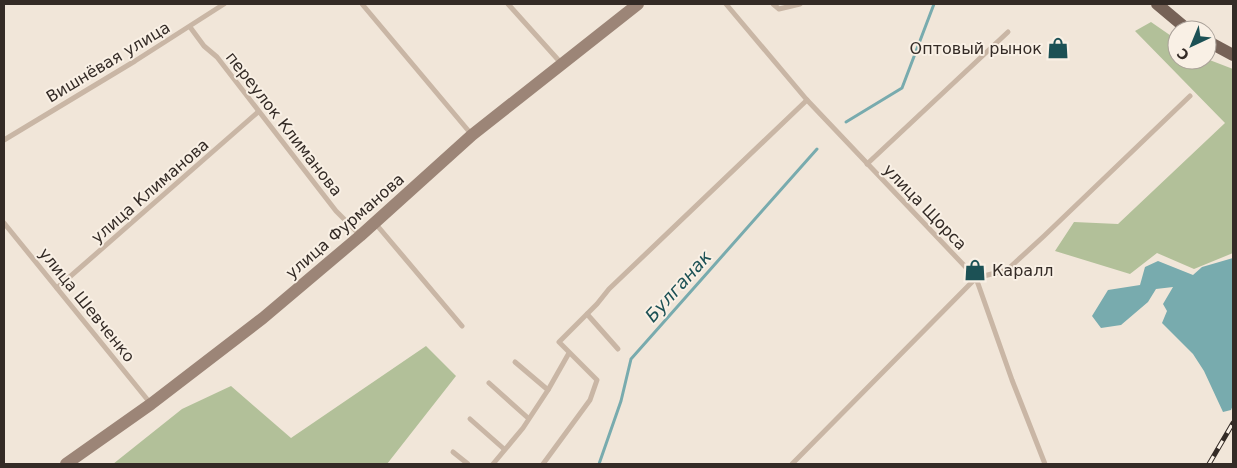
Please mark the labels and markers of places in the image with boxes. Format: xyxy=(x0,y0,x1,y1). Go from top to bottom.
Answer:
shop icon: Оптовый рынок xyxy=(1045,35,1071,61)
place label: Оптовый рынок xyxy=(910,39,1042,58)
shop icon: Каралл xyxy=(962,257,988,283)
place label: Каралл xyxy=(992,261,1054,280)

